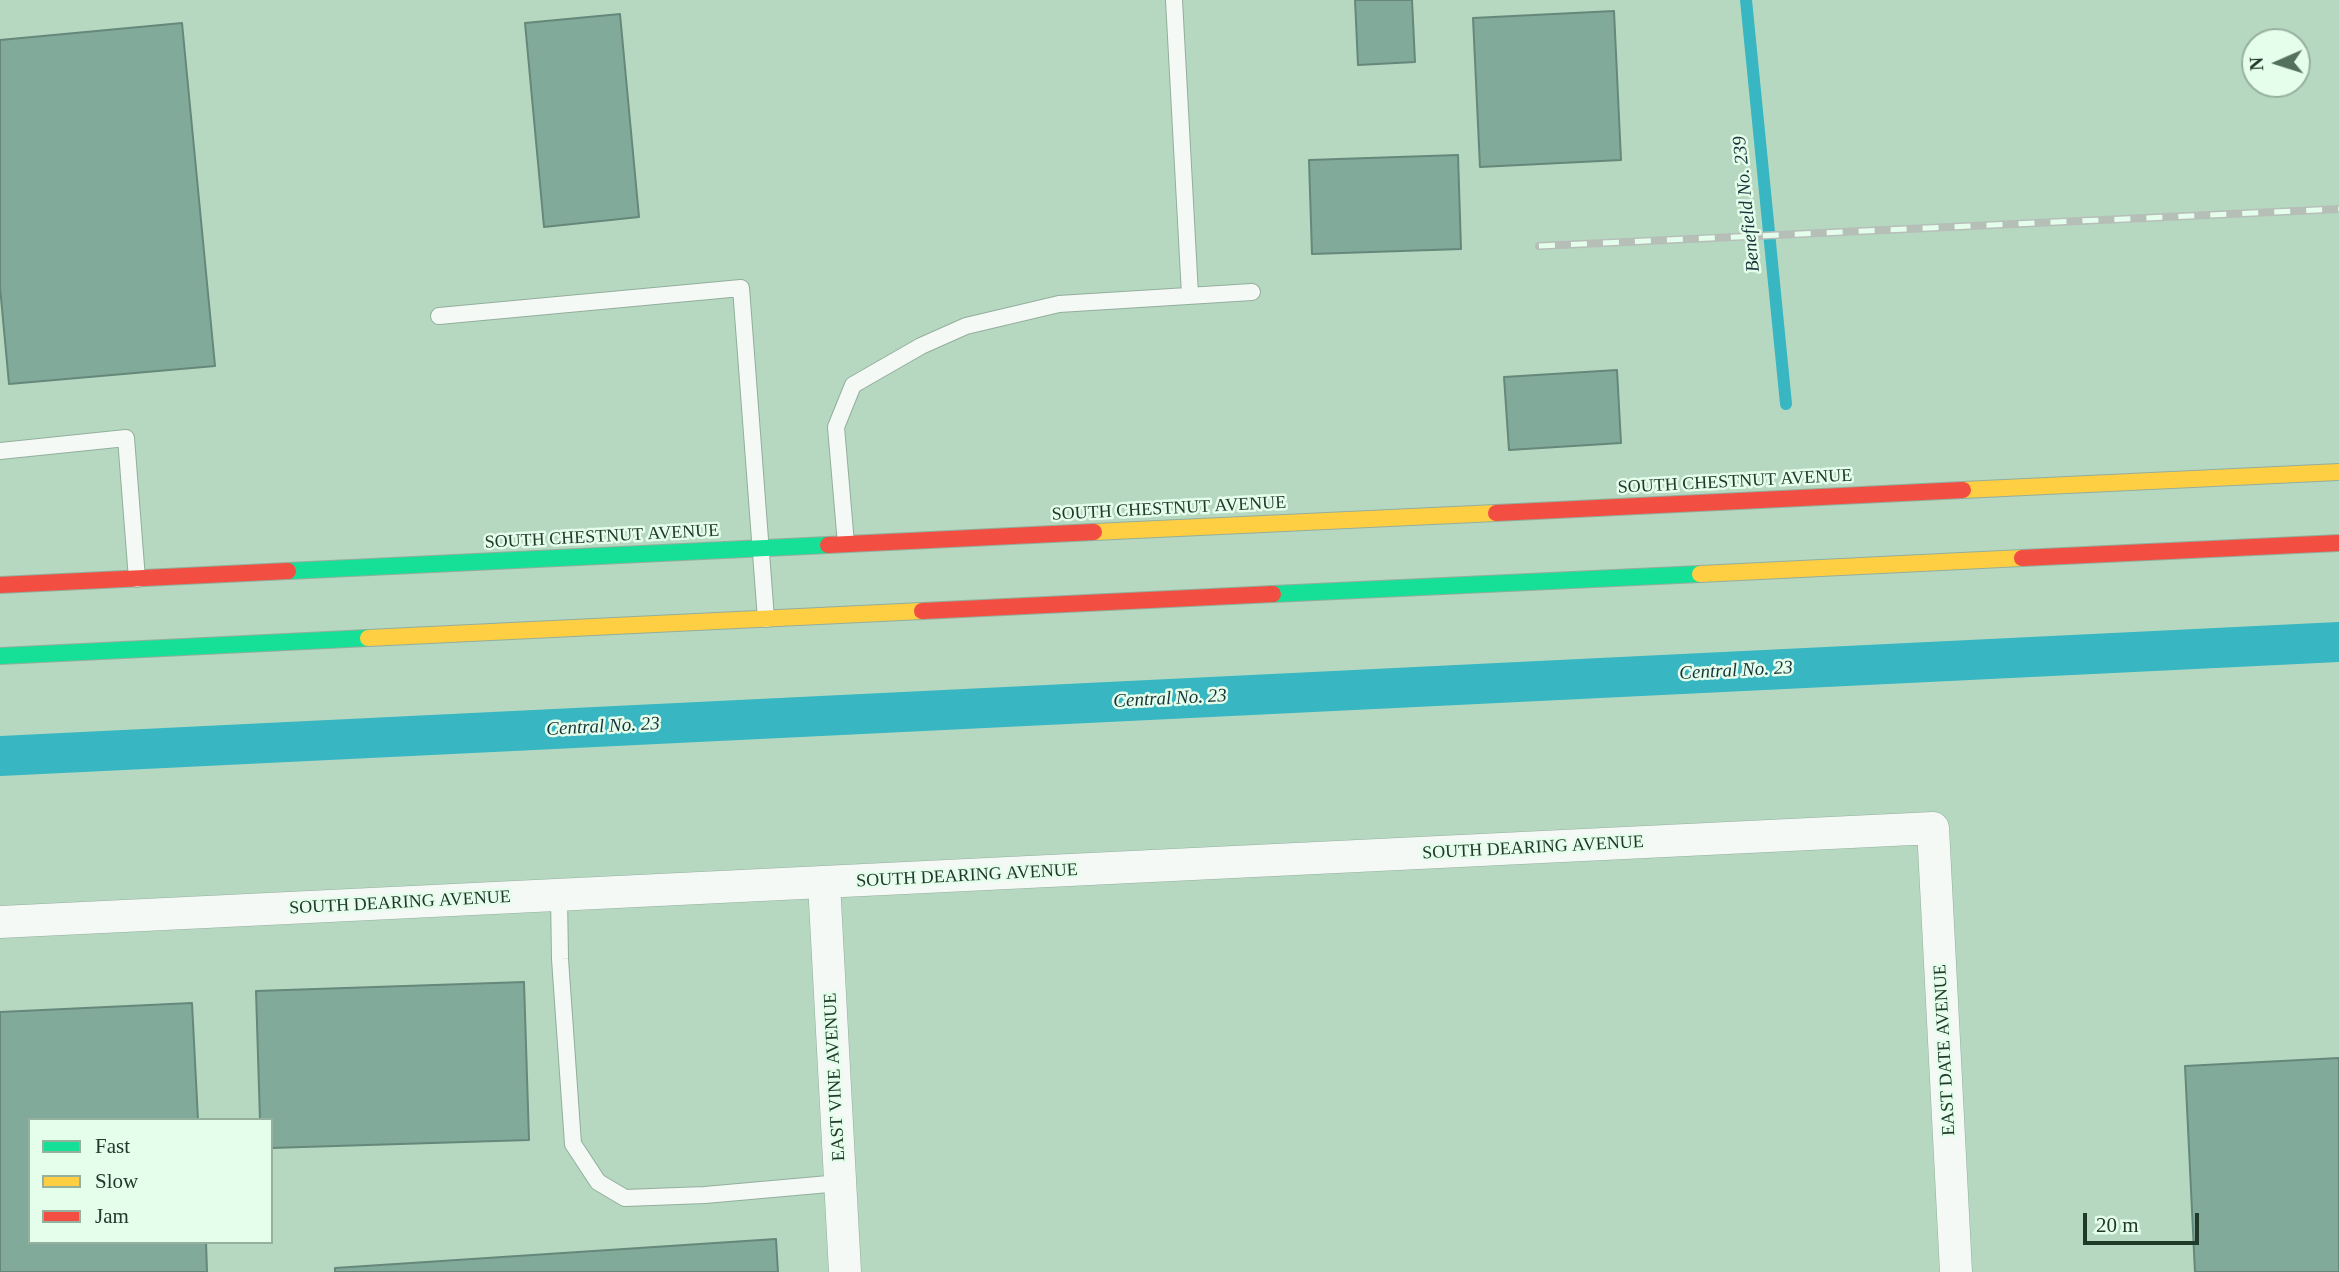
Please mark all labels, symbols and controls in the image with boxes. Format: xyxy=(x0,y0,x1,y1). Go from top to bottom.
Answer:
north arrow xyxy=(2241,28,2311,98)
text: N xyxy=(2246,57,2267,71)
water label: Benefield No. 239 xyxy=(1729,135,1765,273)
street label: SOUTH CHESTNUT AVENUE xyxy=(1617,465,1853,499)
street label: SOUTH CHESTNUT AVENUE xyxy=(1051,492,1287,526)
street label: SOUTH CHESTNUT AVENUE xyxy=(484,520,720,554)
water label: Central No. 23 xyxy=(1679,657,1793,685)
water label: Central No. 23 xyxy=(1113,685,1227,713)
water label: Central No. 23 xyxy=(546,713,660,741)
street label: SOUTH DEARING AVENUE xyxy=(1422,831,1644,865)
street label: SOUTH DEARING AVENUE xyxy=(856,859,1078,893)
street label: SOUTH DEARING AVENUE xyxy=(289,886,511,920)
street label: EAST DATE AVENUE xyxy=(1930,964,1960,1136)
street label: EAST VINE AVENUE xyxy=(820,992,850,1162)
legend xyxy=(28,1118,273,1244)
text: Fast xyxy=(95,1134,130,1158)
text: Slow xyxy=(95,1169,138,1193)
scale bar xyxy=(2087,1198,2202,1242)
text: Jam xyxy=(95,1204,129,1228)
text: 20 m xyxy=(2096,1213,2139,1237)

